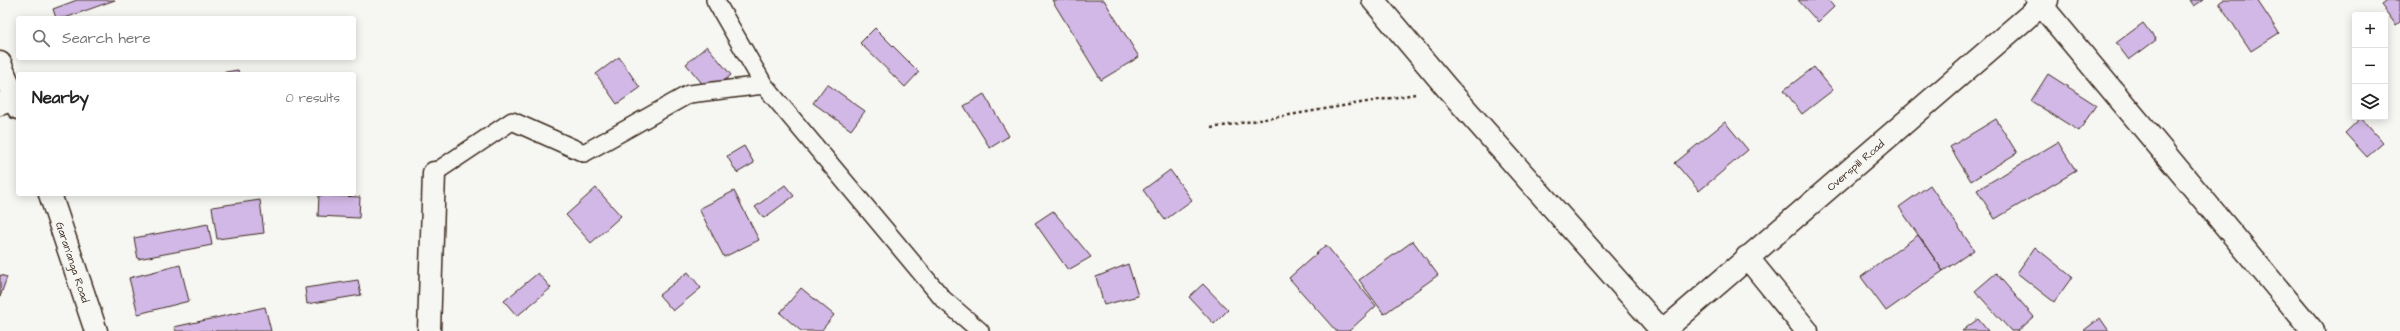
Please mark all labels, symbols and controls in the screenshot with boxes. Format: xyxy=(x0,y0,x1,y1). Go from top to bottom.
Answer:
map controls xyxy=(2352,12,2388,120)
button: + xyxy=(2352,12,2388,48)
search box xyxy=(16,16,356,60)
icon: search xyxy=(30,27,52,49)
text: Search here xyxy=(62,28,151,49)
button: − xyxy=(2352,48,2388,84)
button: layers xyxy=(2352,84,2388,120)
text: Nearby xyxy=(32,86,89,110)
text: 0 results xyxy=(285,89,340,107)
street label: Overspill Road xyxy=(1823,136,1888,194)
street label: Garan'anga Road xyxy=(52,220,94,305)

